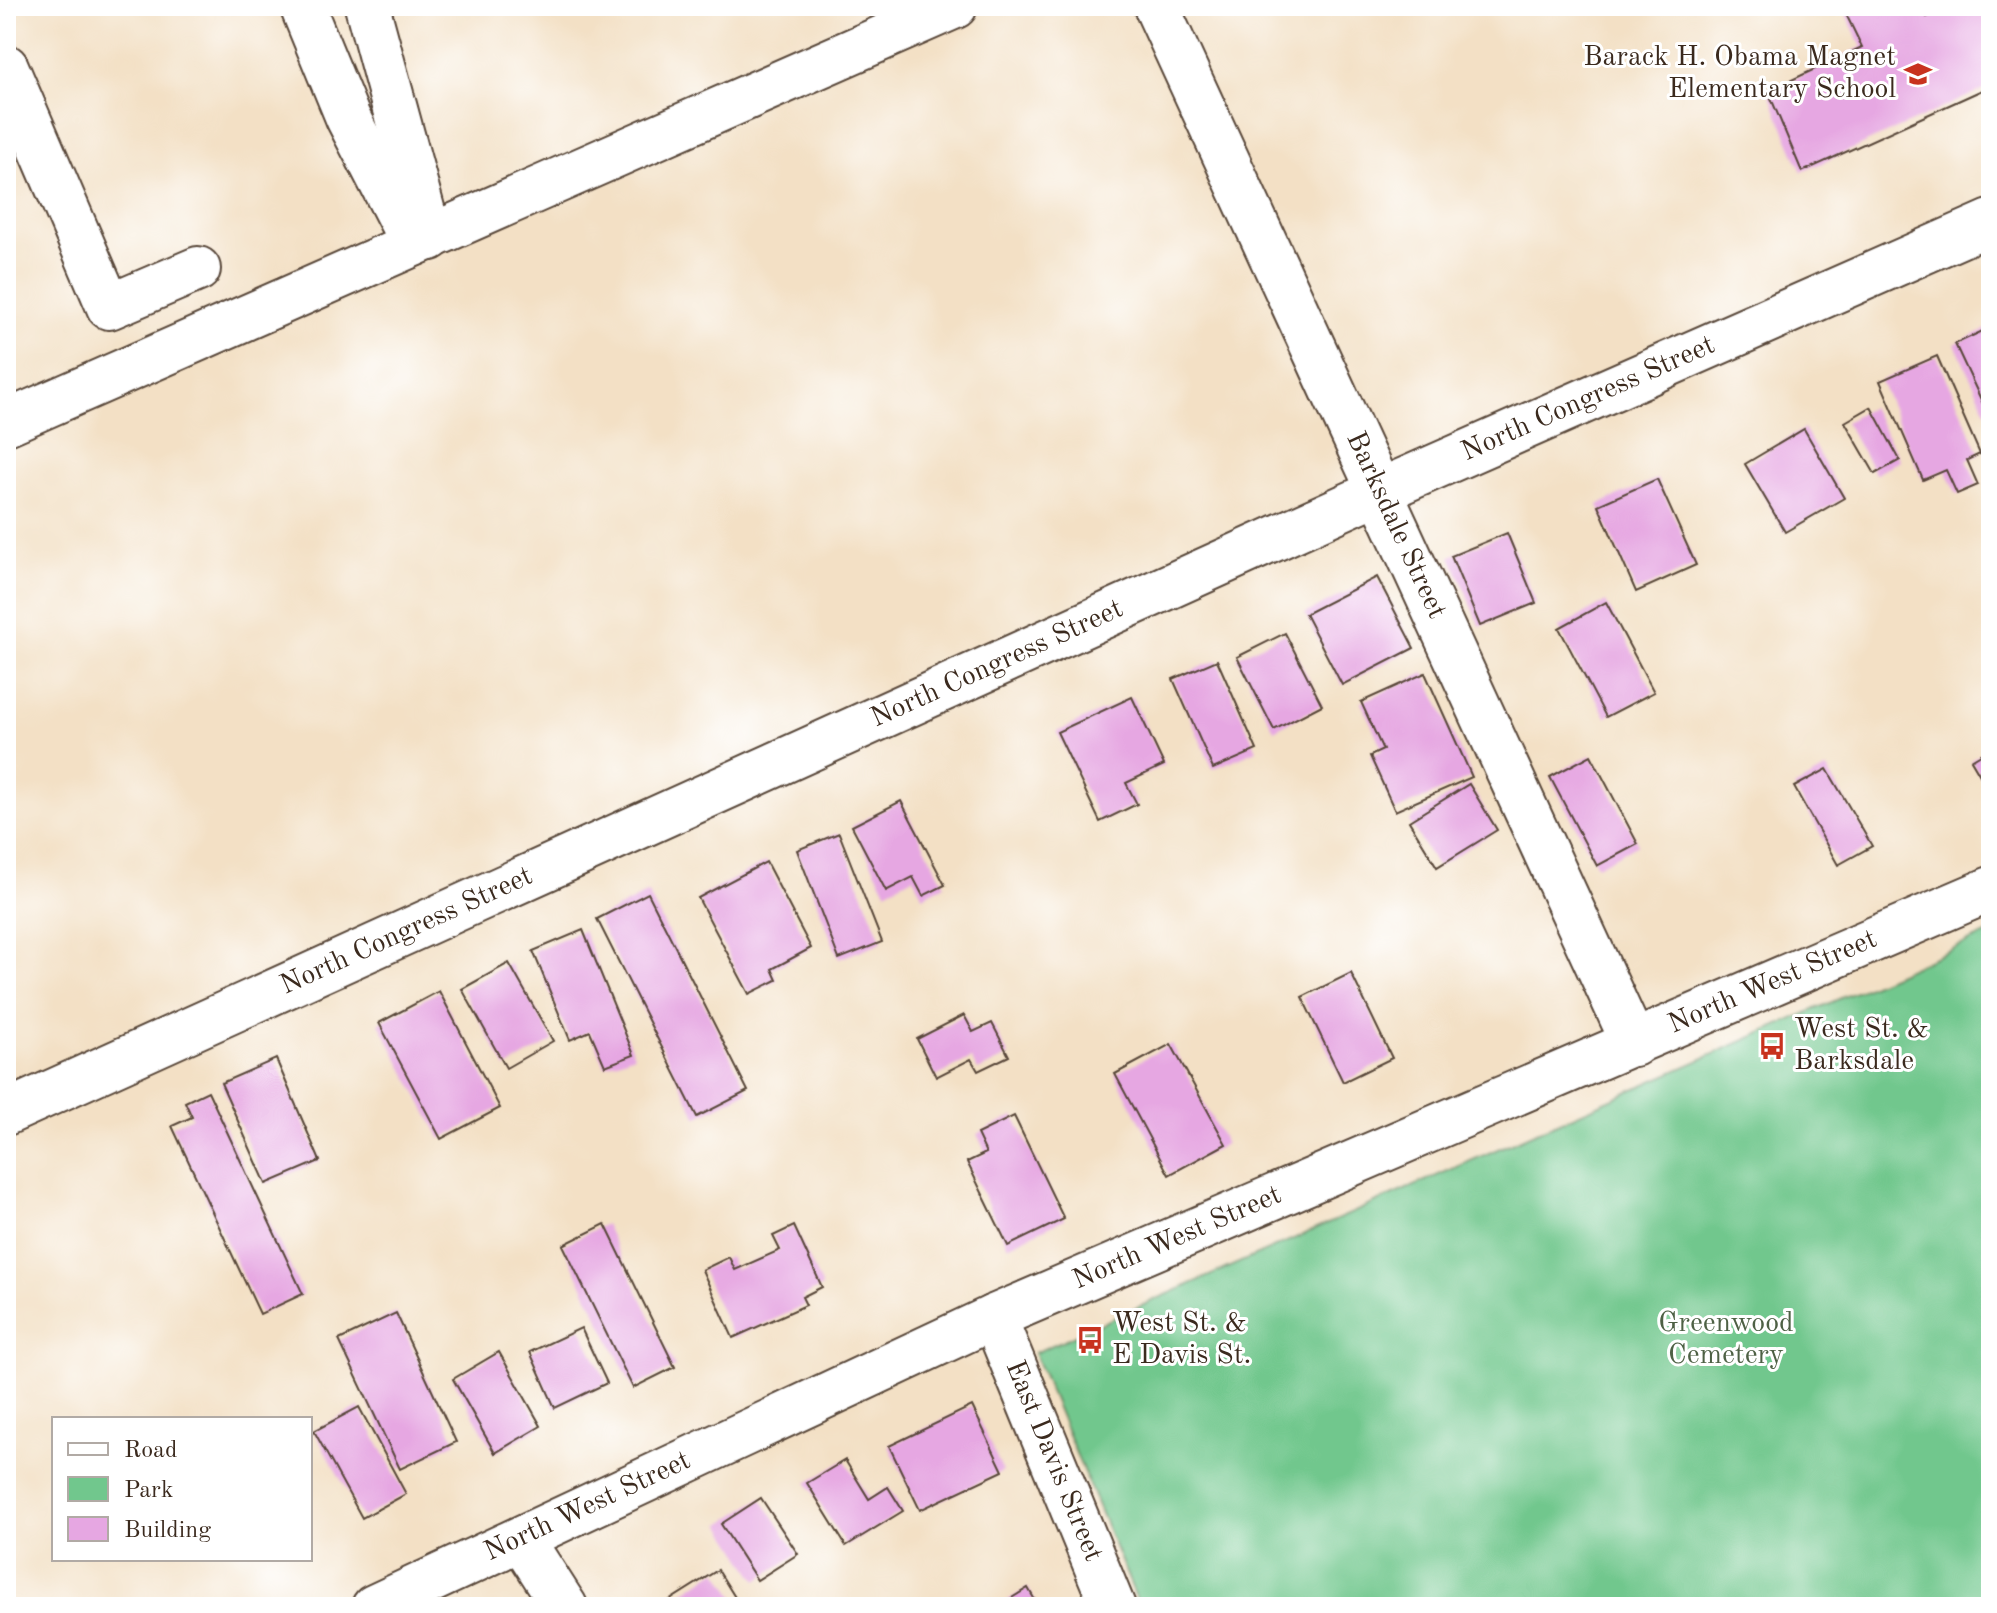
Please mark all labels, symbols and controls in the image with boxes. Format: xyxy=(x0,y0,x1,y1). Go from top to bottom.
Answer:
place label: Barack H. Obama Magnet Elementary School xyxy=(1583,44,1896,104)
school or university icon: Barack H. Obama Magnet Elementary School xyxy=(1903,59,1933,89)
street label: North Congress Street xyxy=(1458,331,1719,467)
street label: Barksdale Street xyxy=(1340,428,1450,623)
street label: North Congress Street xyxy=(867,595,1128,733)
street label: North Congress Street xyxy=(276,862,537,1001)
street label: North West Street xyxy=(1664,926,1881,1040)
place label: West St. & Barksdale xyxy=(1794,1016,1929,1076)
bus stop icon: West St. & Barksdale xyxy=(1757,1031,1787,1061)
street label: North West Street xyxy=(1069,1181,1286,1295)
place label: West St. & E Davis St. xyxy=(1112,1310,1251,1370)
park label: Greenwood Cemetery xyxy=(1658,1310,1794,1370)
bus stop icon: West St. & E Davis St. xyxy=(1075,1325,1105,1355)
street label: East Davis Street xyxy=(1000,1357,1107,1566)
legend xyxy=(52,1417,312,1561)
text: Road xyxy=(124,1439,177,1463)
street label: North West Street xyxy=(480,1447,695,1567)
text: Park xyxy=(124,1479,173,1503)
text: Building xyxy=(124,1519,211,1543)

